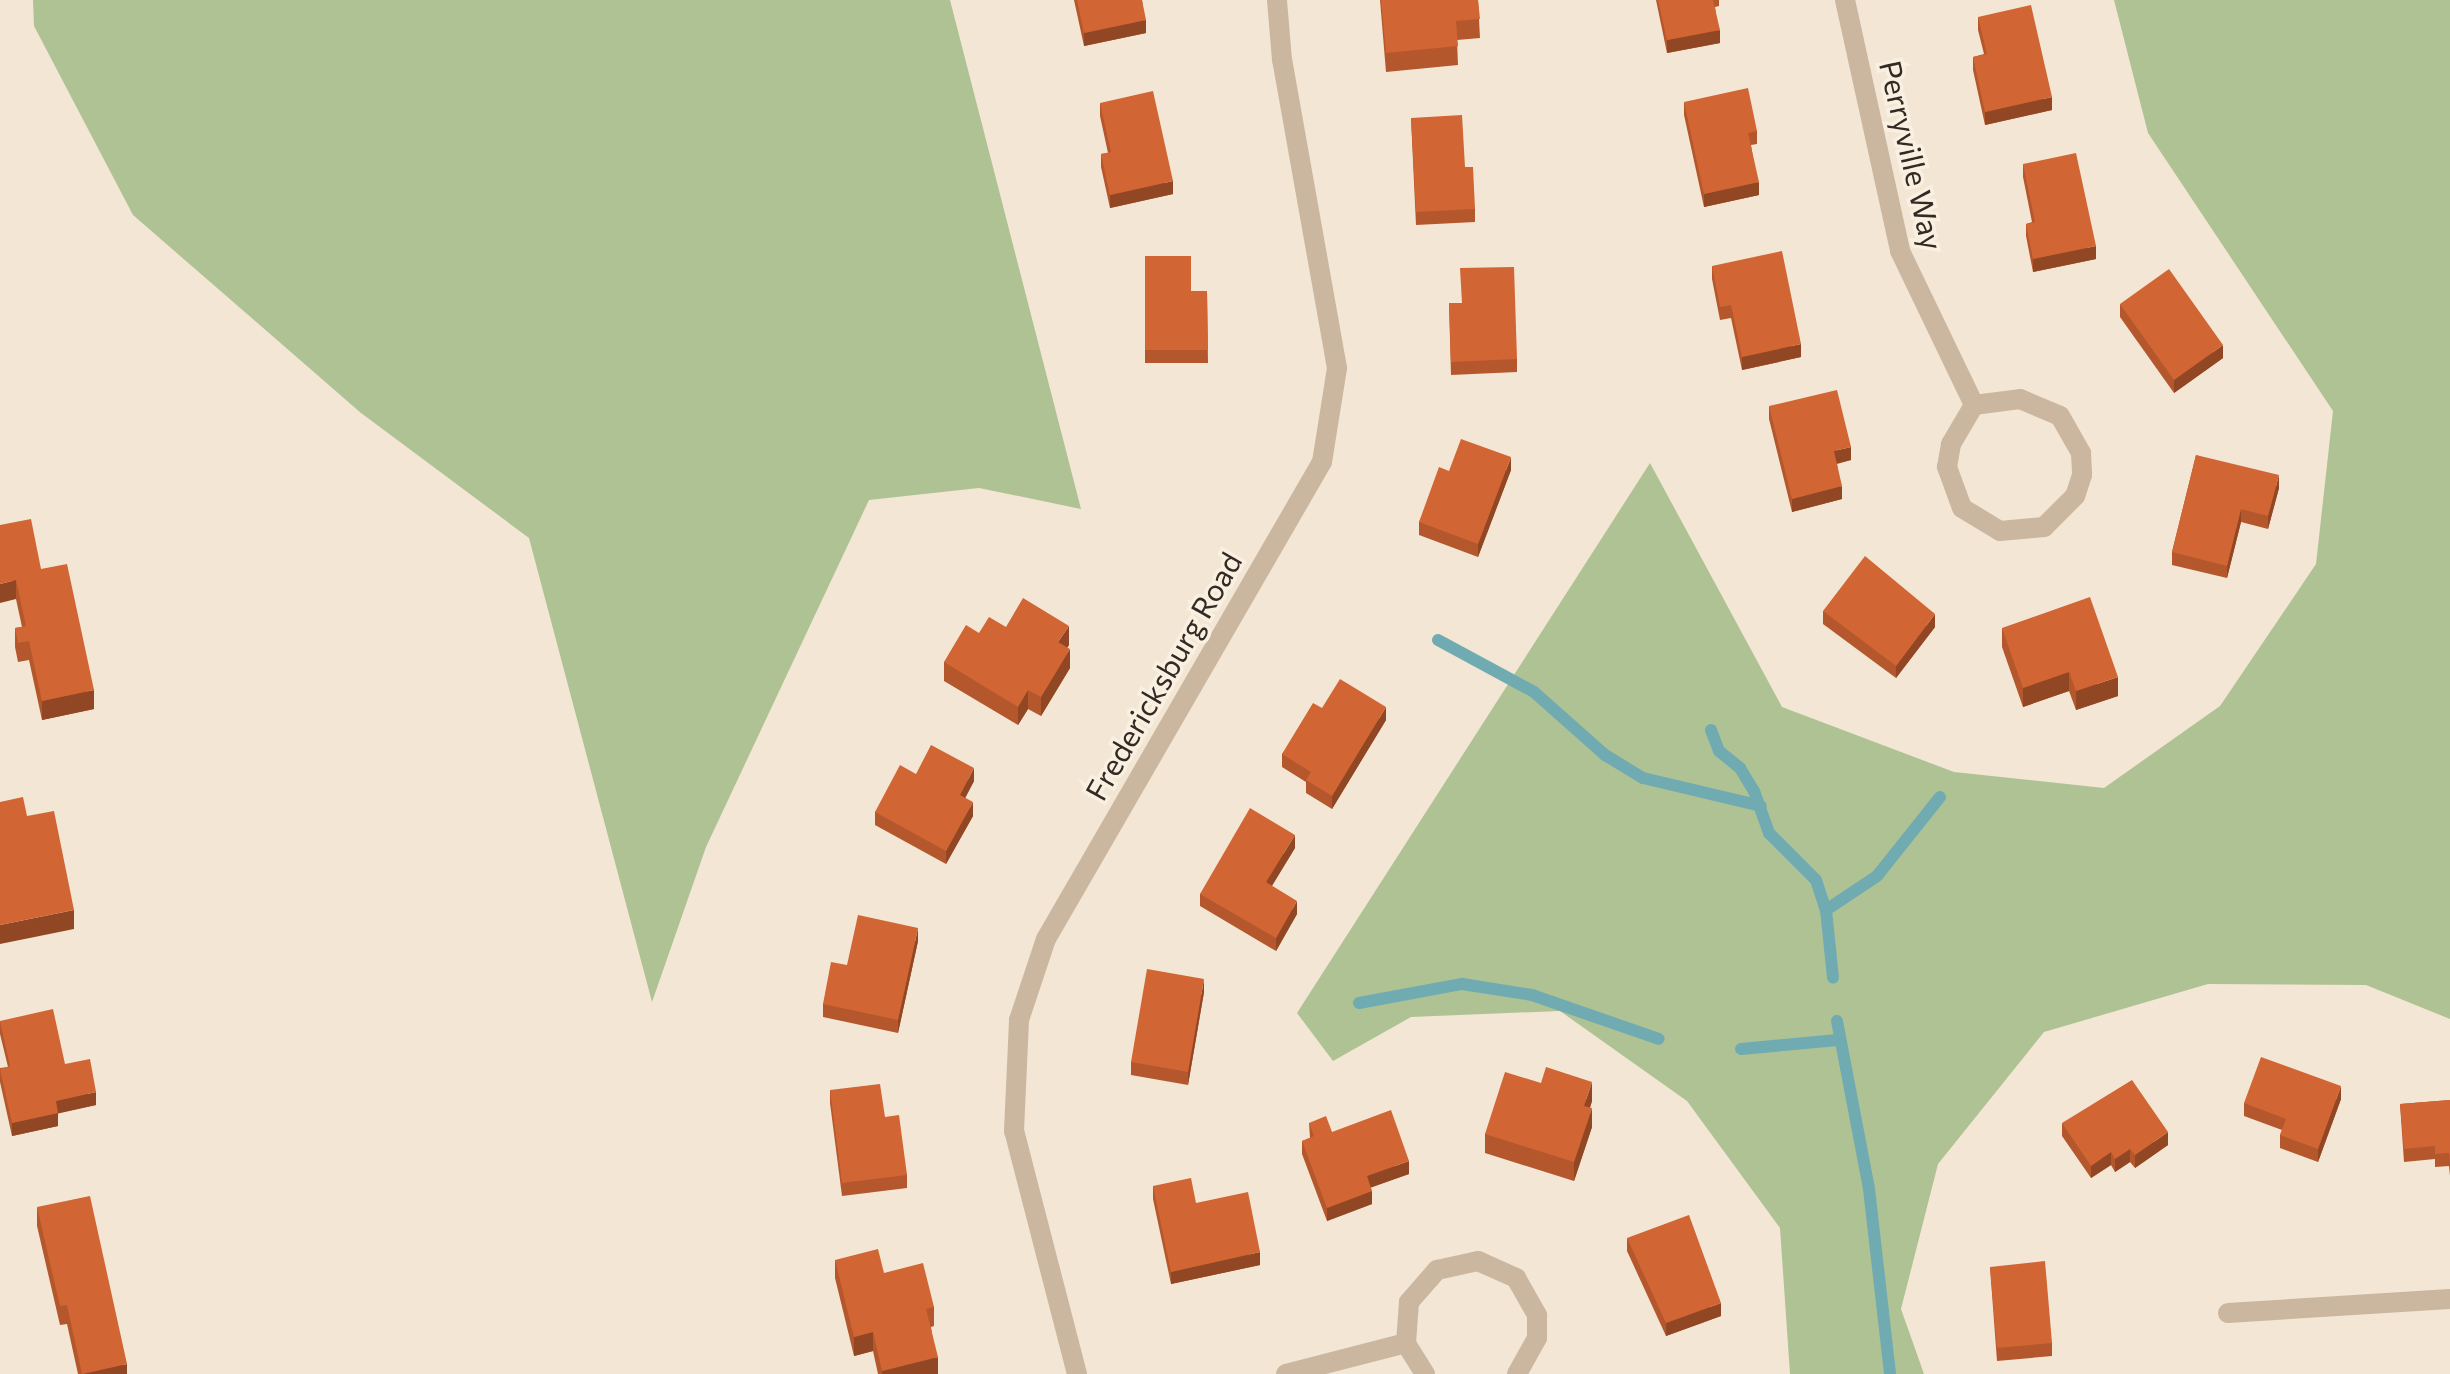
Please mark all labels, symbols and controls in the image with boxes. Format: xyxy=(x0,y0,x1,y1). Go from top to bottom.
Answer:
street label: Perryville Way xyxy=(1873,57,1951,253)
street label: Fredericksburg Road xyxy=(1077,546,1249,806)

